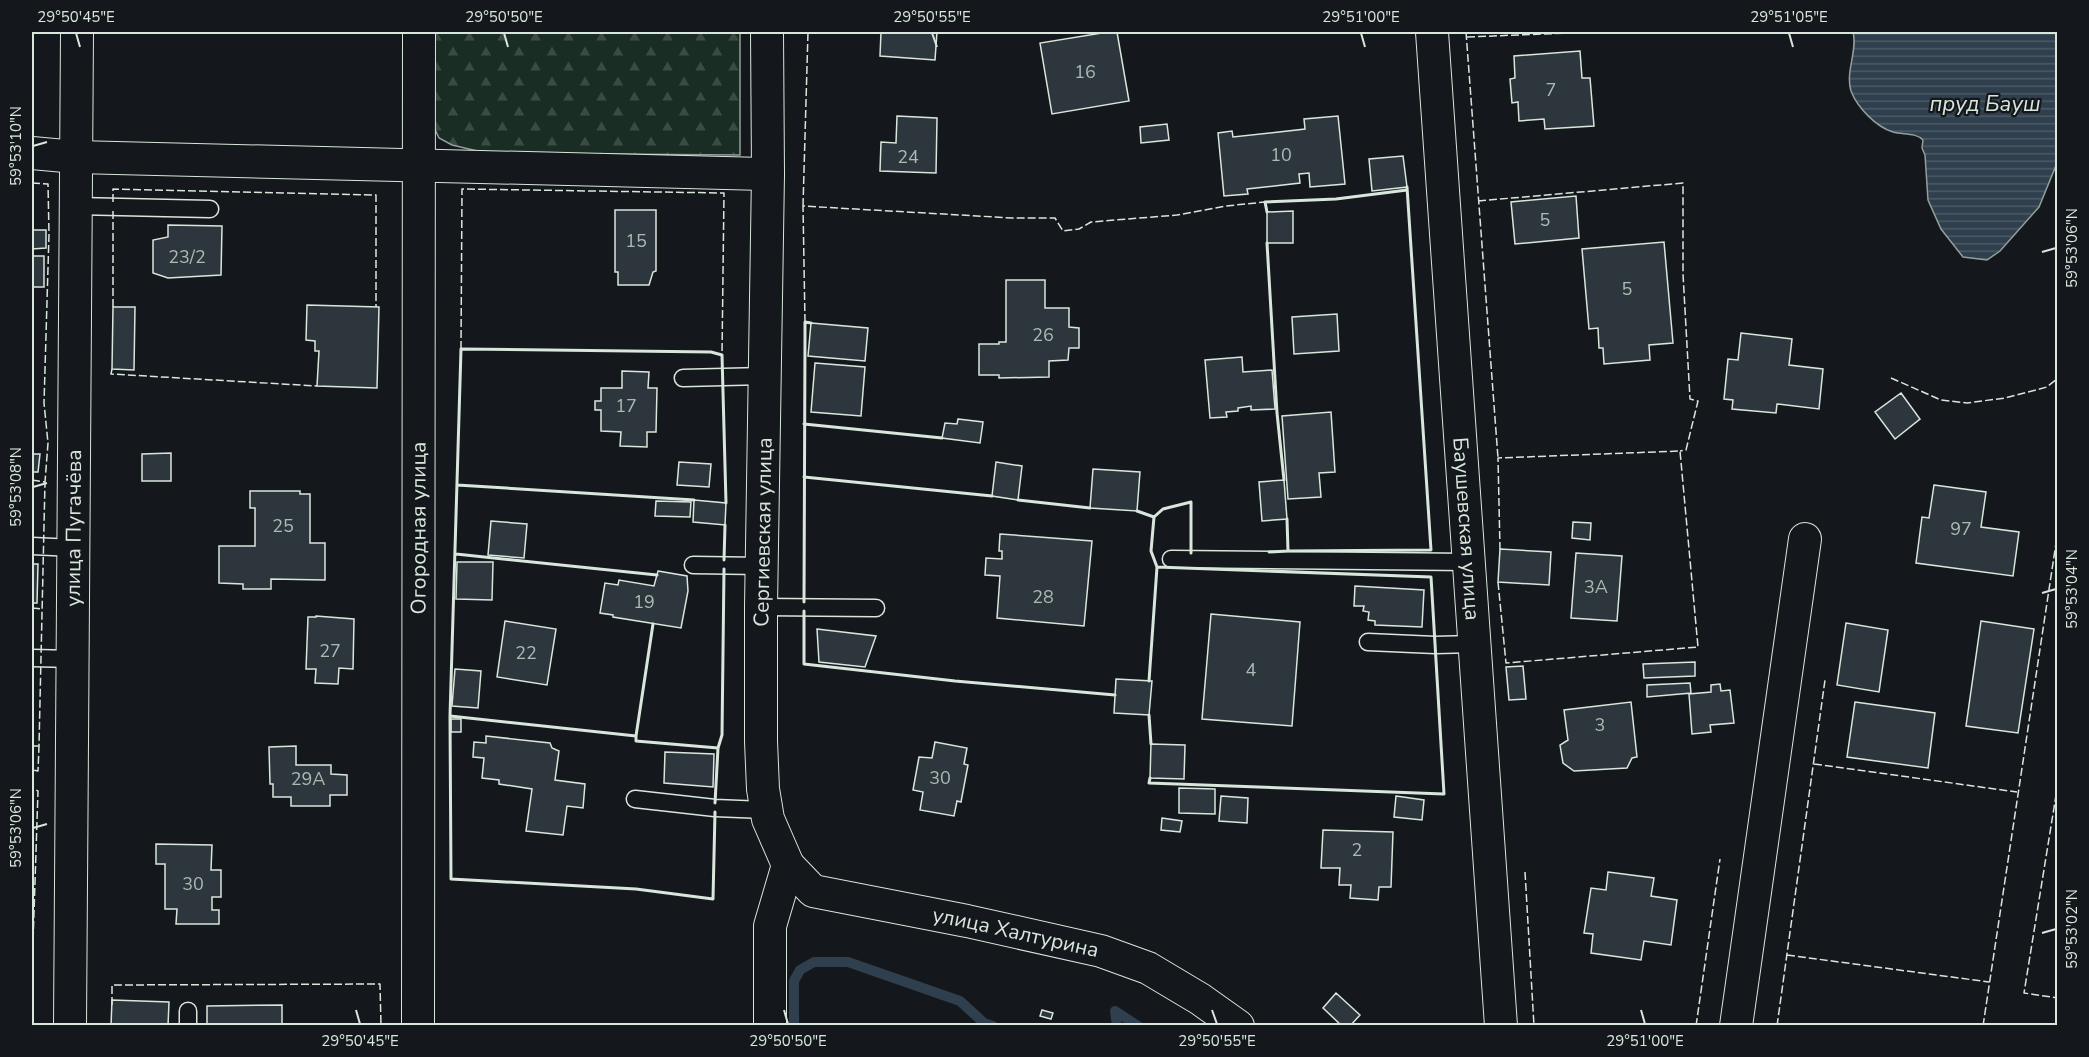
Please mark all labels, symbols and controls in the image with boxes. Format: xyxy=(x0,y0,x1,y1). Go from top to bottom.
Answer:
text: 29°50'45"E xyxy=(37,7,115,27)
text: 29°50'50"E xyxy=(465,7,543,27)
text: 29°50'55"E xyxy=(893,7,971,27)
text: 29°51'00"E xyxy=(1322,7,1400,27)
text: 29°51'05"E xyxy=(1750,7,1828,27)
house number: 16 xyxy=(1074,60,1096,84)
house number: 7 xyxy=(1546,78,1556,102)
water label: пруд Бауш xyxy=(1929,89,2041,119)
text: 59°53'10"N xyxy=(6,106,26,186)
house number: 10 xyxy=(1270,143,1292,167)
house number: 24 xyxy=(897,145,919,169)
house number: 5 xyxy=(1540,208,1550,232)
text: 59°53'06"N xyxy=(2062,208,2082,288)
house number: 15 xyxy=(625,229,647,253)
house number: 23/2 xyxy=(168,245,206,269)
house number: 5 xyxy=(1622,277,1632,301)
house number: 26 xyxy=(1032,323,1054,347)
house number: 17 xyxy=(615,394,637,418)
street label: Баушевская улица xyxy=(1446,436,1487,621)
street label: Сергиевская улица xyxy=(747,437,779,627)
street label: Огородная улица xyxy=(404,442,433,614)
text: 59°53'08"N xyxy=(6,447,26,527)
street label: улица Пугачёва xyxy=(59,449,88,607)
house number: 25 xyxy=(272,514,294,538)
house number: 97 xyxy=(1950,517,1972,541)
text: 59°53'04"N xyxy=(2062,549,2082,629)
house number: 3А xyxy=(1584,575,1608,599)
house number: 28 xyxy=(1032,585,1054,609)
house number: 19 xyxy=(633,590,655,614)
house number: 27 xyxy=(319,639,341,663)
house number: 22 xyxy=(515,641,537,665)
house number: 4 xyxy=(1246,658,1257,682)
house number: 3 xyxy=(1595,713,1605,737)
house number: 30 xyxy=(929,766,951,790)
house number: 29А xyxy=(291,767,325,791)
text: 59°53'06"N xyxy=(6,788,26,868)
house number: 2 xyxy=(1352,838,1362,862)
house number: 30 xyxy=(182,872,204,896)
text: 59°53'02"N xyxy=(2062,889,2082,969)
street label: улица Халтурина xyxy=(930,901,1102,964)
text: 29°50'45"E xyxy=(321,1031,399,1051)
text: 29°50'50"E xyxy=(749,1031,827,1051)
text: 29°50'55"E xyxy=(1178,1031,1256,1051)
text: 29°51'00"E xyxy=(1606,1031,1684,1051)

